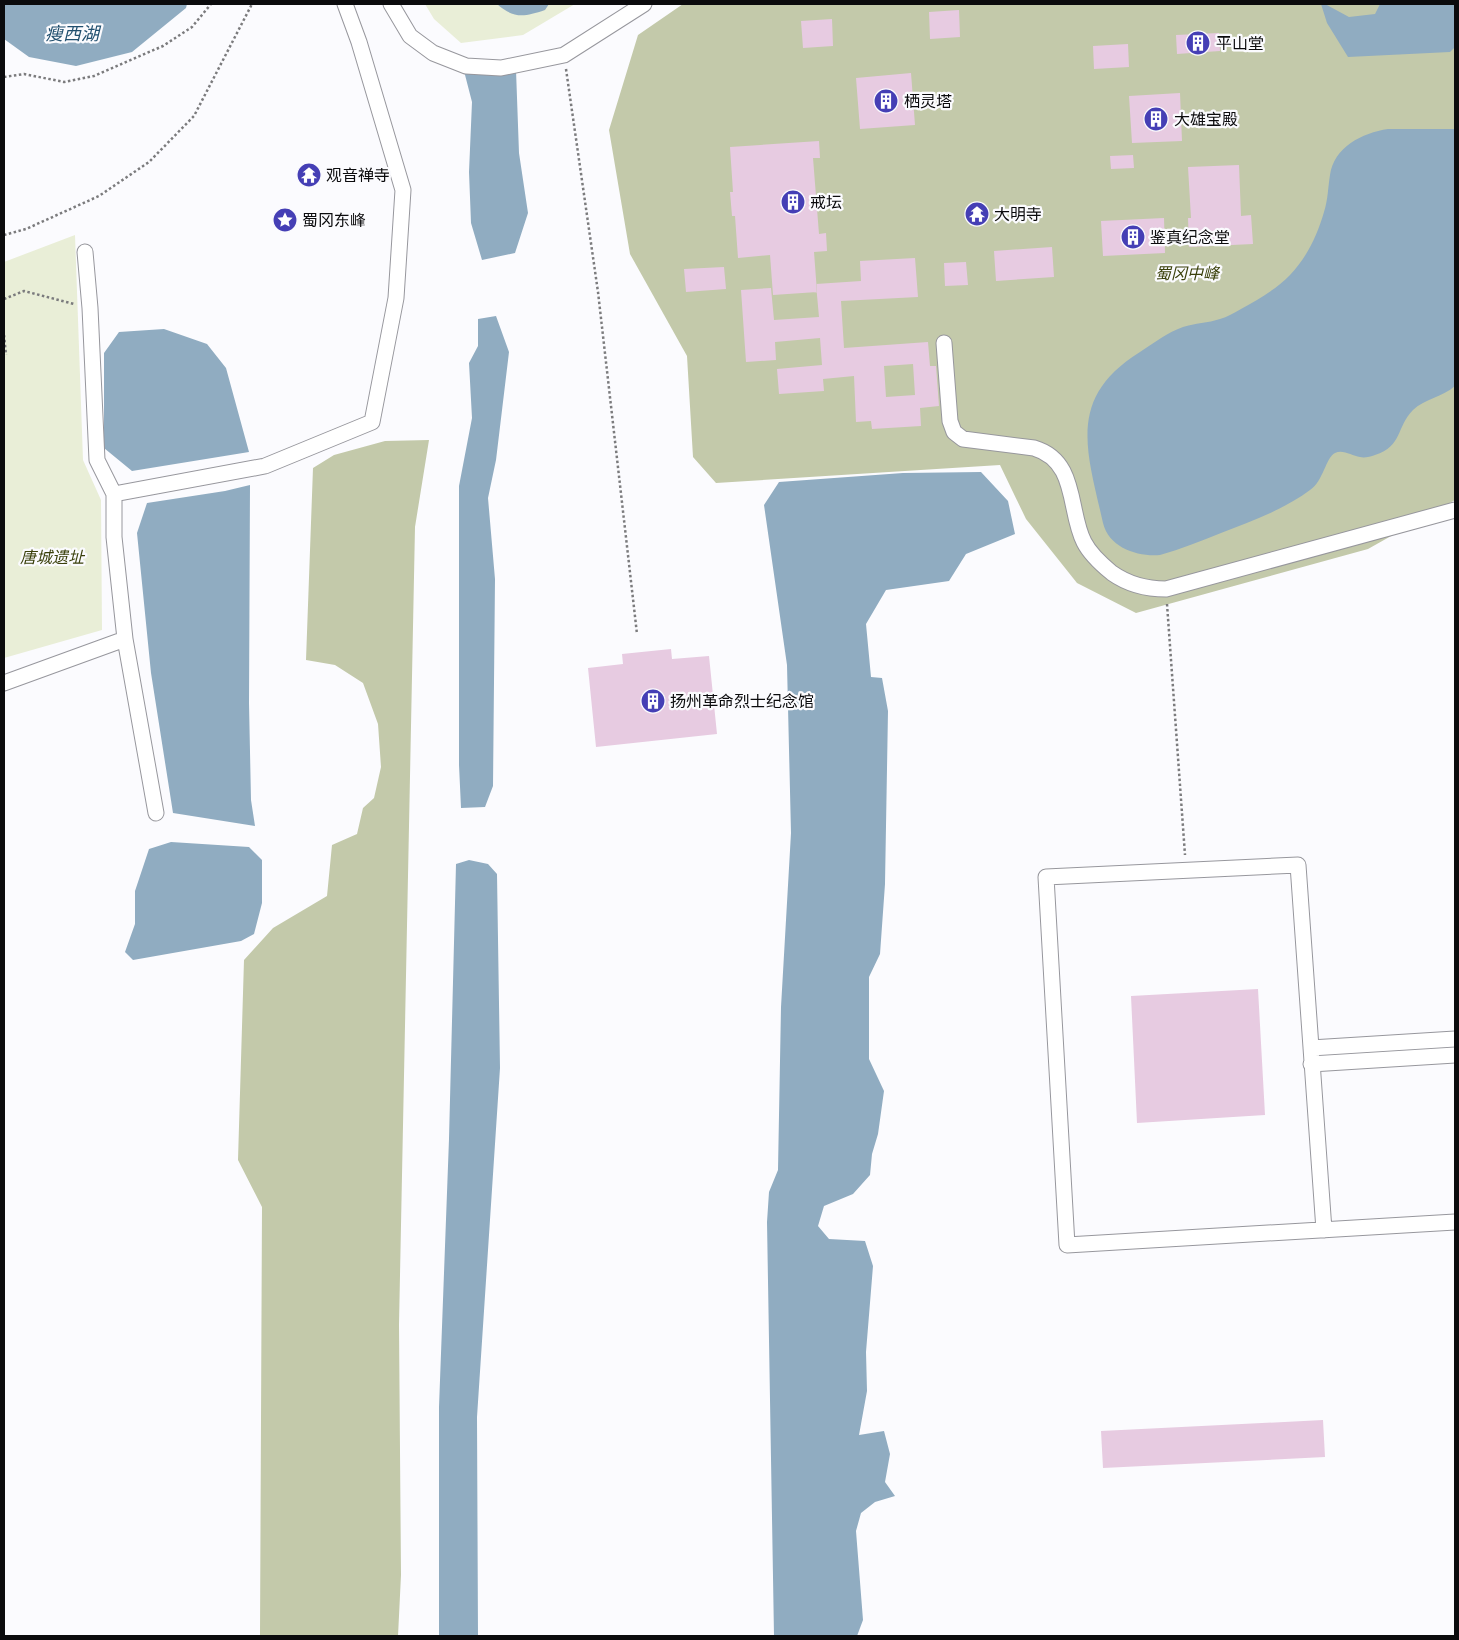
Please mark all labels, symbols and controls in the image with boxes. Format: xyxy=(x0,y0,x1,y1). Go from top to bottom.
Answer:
water label: 瘦西湖 xyxy=(45,23,102,45)
building icon: 平山堂 xyxy=(1185,30,1211,56)
place label: 平山堂 xyxy=(1216,33,1264,53)
building icon: 栖灵塔 xyxy=(873,88,899,114)
place label: 栖灵塔 xyxy=(904,91,952,111)
building icon: 大雄宝殿 xyxy=(1143,106,1169,132)
place label: 大雄宝殿 xyxy=(1174,109,1238,129)
temple icon: 观音禅寺 xyxy=(296,162,322,188)
place label: 观音禅寺 xyxy=(326,165,390,185)
building icon: 戒坛 xyxy=(780,189,806,215)
place label: 戒坛 xyxy=(810,192,842,212)
temple icon: 大明寺 xyxy=(964,201,990,227)
place label: 大明寺 xyxy=(994,204,1042,224)
place icon: 蜀冈东峰 xyxy=(272,207,298,233)
place label: 蜀冈东峰 xyxy=(302,210,366,230)
building icon: 鉴真纪念堂 xyxy=(1120,224,1146,250)
place label: 鉴真纪念堂 xyxy=(1150,227,1230,247)
park label: 蜀冈中峰 xyxy=(1155,263,1221,283)
park label: 唐城遗址 xyxy=(20,547,86,567)
building icon: 扬州革命烈士纪念馆 xyxy=(640,688,666,714)
place label: 扬州革命烈士纪念馆 xyxy=(670,691,814,711)

